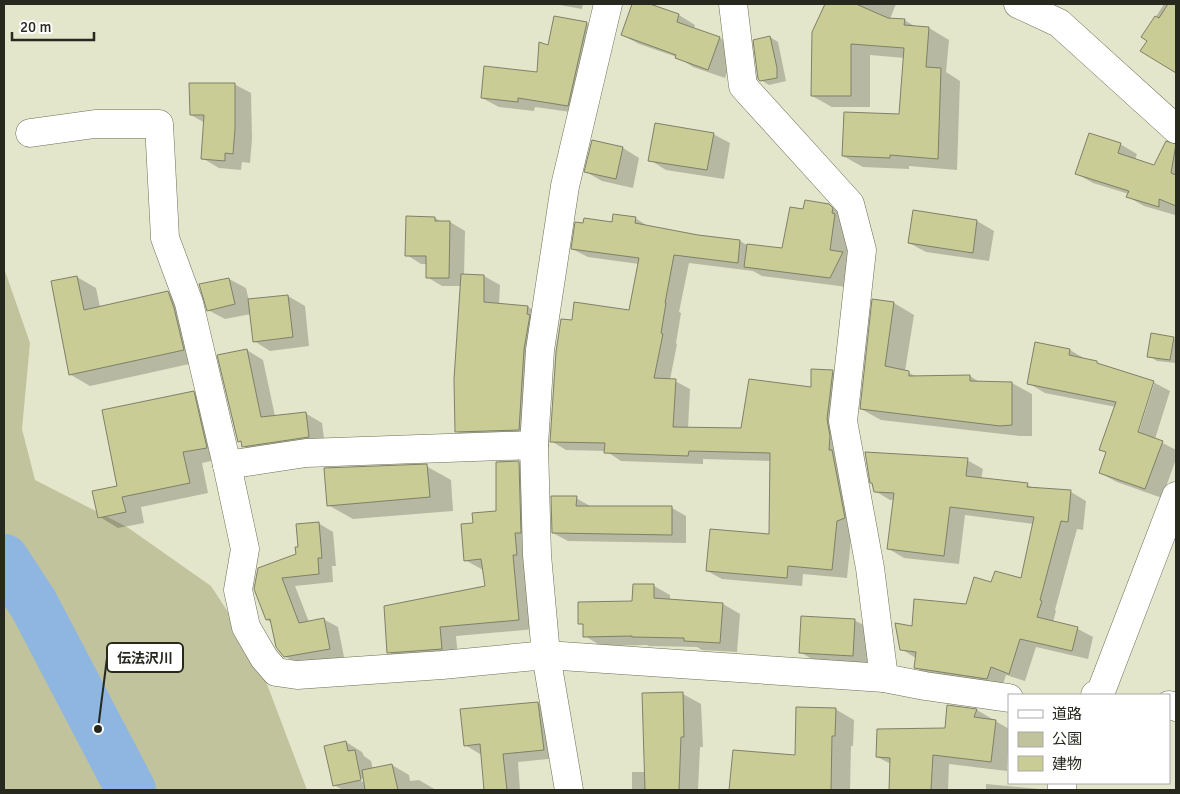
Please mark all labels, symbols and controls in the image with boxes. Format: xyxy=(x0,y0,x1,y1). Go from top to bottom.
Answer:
scale bar xyxy=(12,10,95,42)
text: 20 m xyxy=(20,18,51,36)
callout: 伝法沢川 xyxy=(107,643,183,672)
text: 伝法沢川 xyxy=(117,650,173,667)
legend xyxy=(1008,694,1170,784)
text: 道路 xyxy=(1052,705,1082,723)
text: 公園 xyxy=(1052,730,1082,748)
text: 建物 xyxy=(1052,755,1082,773)

